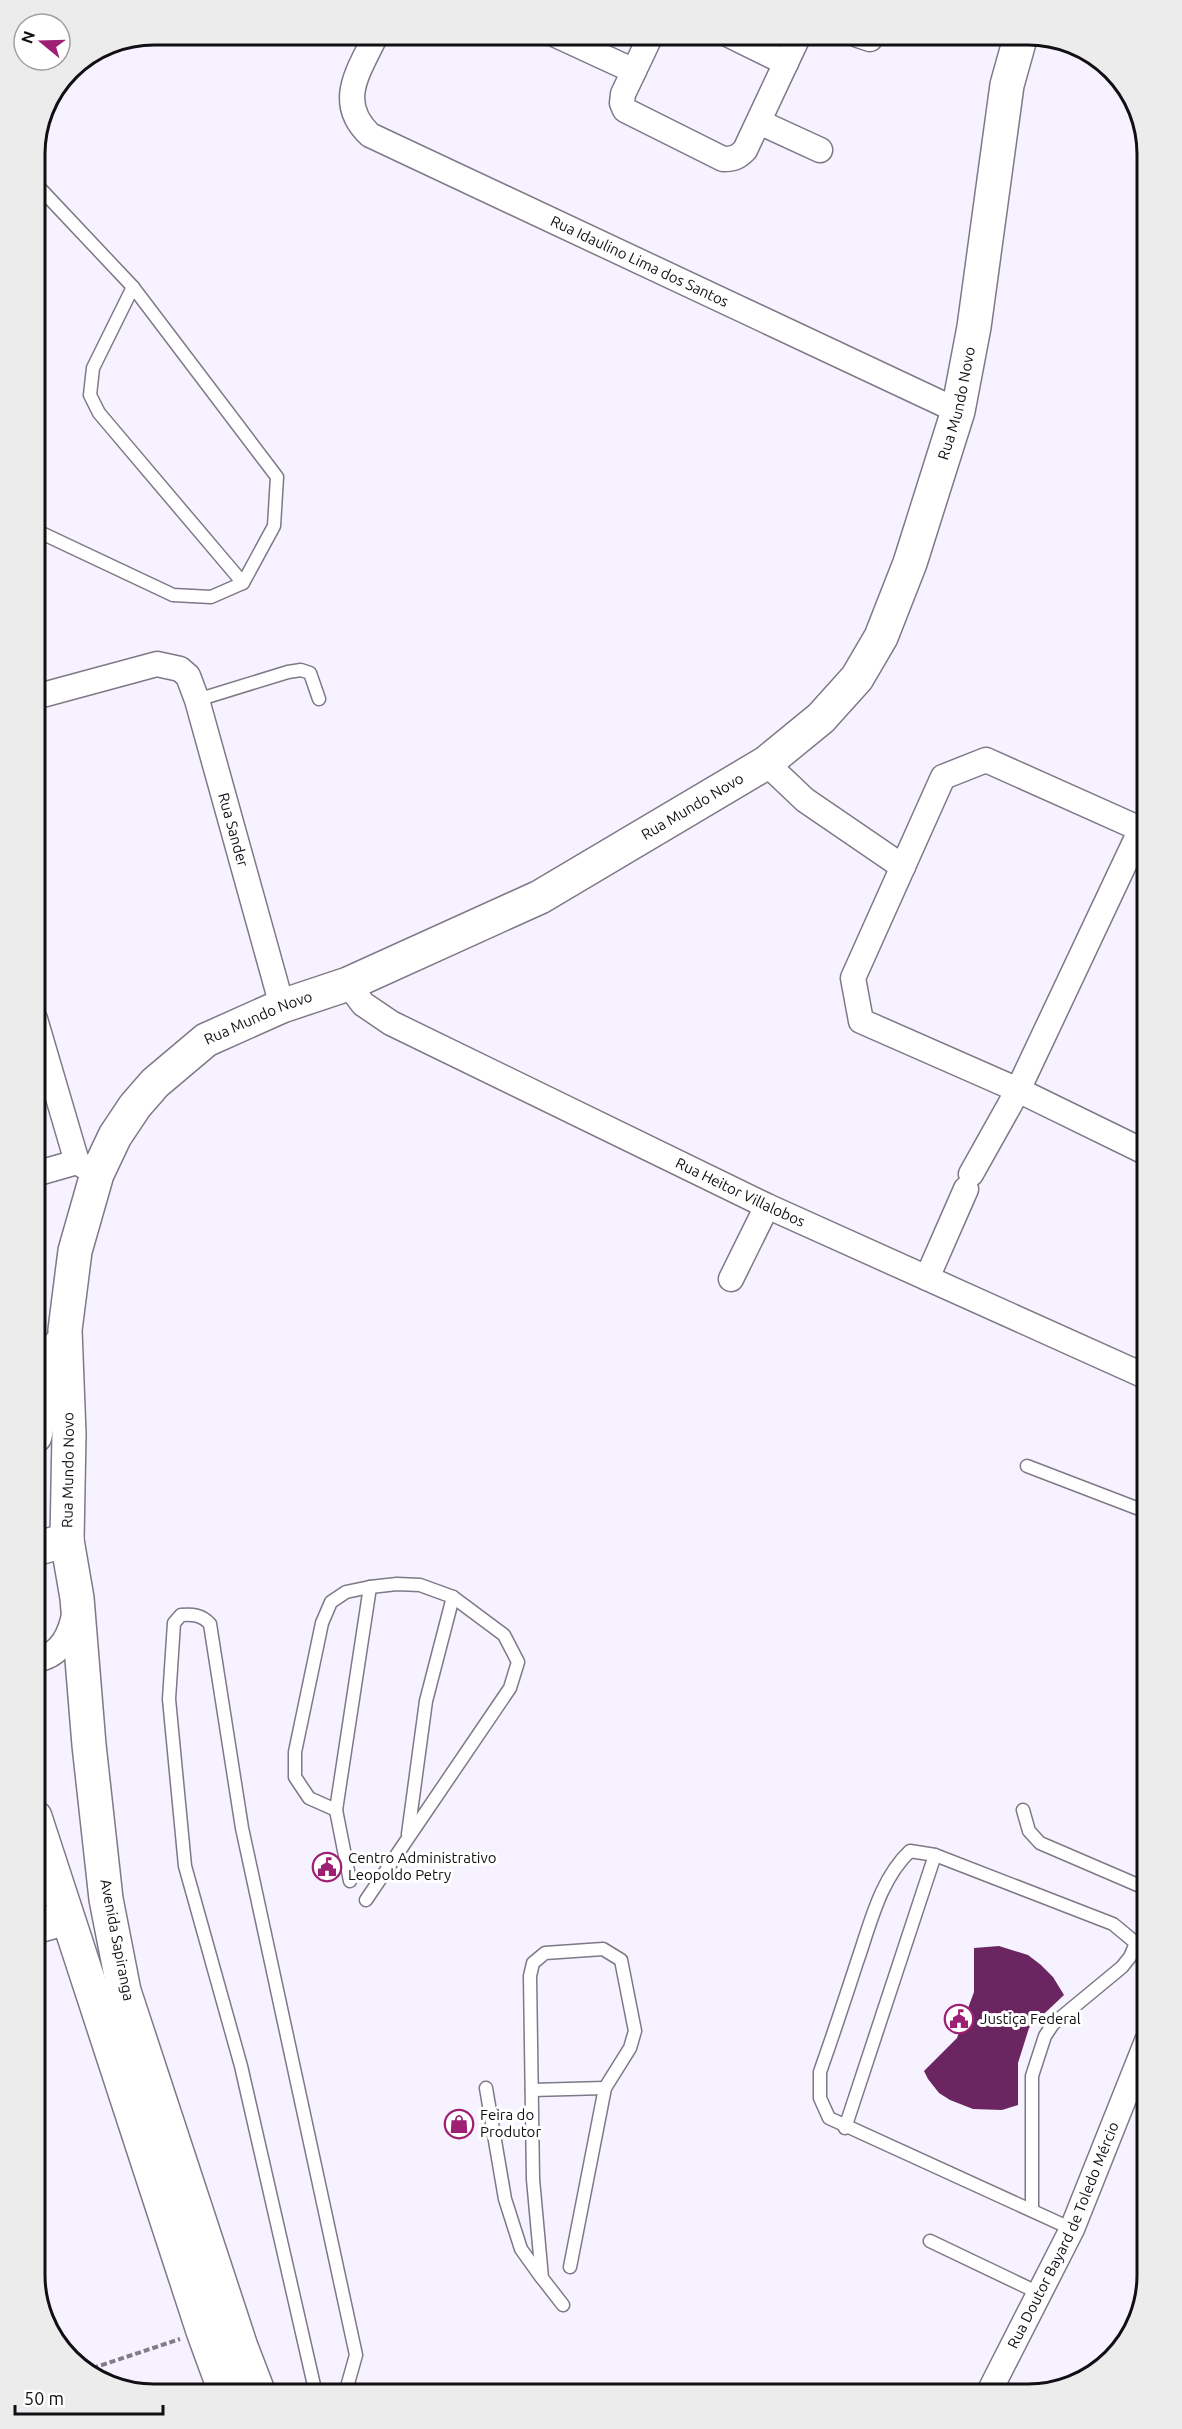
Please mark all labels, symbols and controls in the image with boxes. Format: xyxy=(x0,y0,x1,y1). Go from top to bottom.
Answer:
north arrow xyxy=(12,12,72,72)
text: N xyxy=(17,29,38,46)
street label: Rua Idaulino Lima dos Santos xyxy=(548,212,731,310)
street label: Rua Mundo Novo xyxy=(934,345,978,462)
street label: Rua Mundo Novo xyxy=(638,769,746,843)
street label: Rua Sander xyxy=(215,791,252,869)
street label: Rua Mundo Novo xyxy=(201,988,314,1048)
street label: Rua Heitor Villalobos xyxy=(673,1154,808,1230)
street label: Rua Mundo Novo xyxy=(58,1412,77,1528)
place label: Centro Administrativo Leopoldo Petry xyxy=(348,1849,496,1883)
public building icon: Centro Administrativo Leopoldo Petry xyxy=(311,1851,343,1883)
street label: Avenida Sapiranga xyxy=(97,1878,138,2002)
public building icon: Justiça Federal xyxy=(943,2003,975,2035)
place label: Justiça Federal xyxy=(980,2010,1081,2027)
place label: Feira do Produtor xyxy=(480,2106,541,2140)
shop icon: Feira do Produtor xyxy=(443,2108,475,2140)
street label: Rua Doutor Bayard de Toledo Mércio xyxy=(1004,2119,1122,2351)
scale bar xyxy=(15,2378,164,2416)
text: 50 m xyxy=(24,2388,64,2408)

